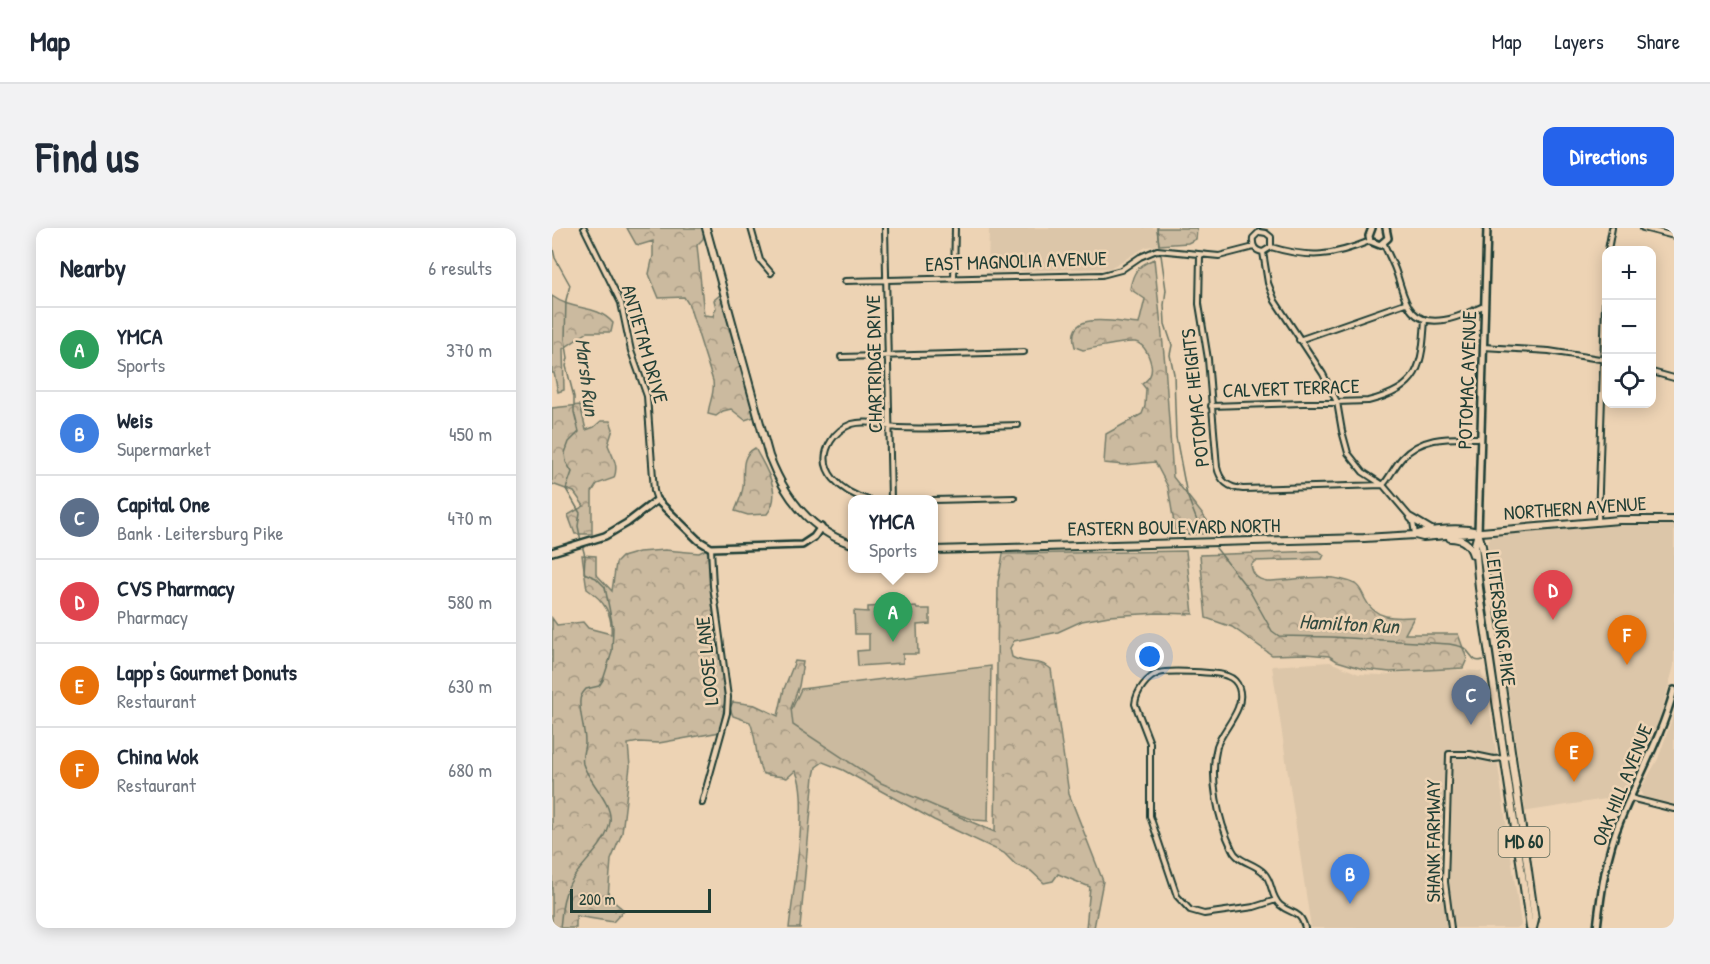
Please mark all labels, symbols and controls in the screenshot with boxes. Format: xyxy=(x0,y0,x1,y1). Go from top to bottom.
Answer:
text: Map xyxy=(30,22,70,60)
text: Map xyxy=(1492,27,1521,56)
text: Layers xyxy=(1554,27,1604,56)
text: Share xyxy=(1637,27,1680,56)
button: Directions xyxy=(1543,127,1674,186)
text: Find us xyxy=(36,128,139,185)
street label: EAST MAGNOLIA AVENUE xyxy=(925,244,1107,277)
map controls xyxy=(1602,246,1656,408)
button: + xyxy=(1602,246,1656,300)
text: Nearby xyxy=(60,250,126,285)
text: 6 results xyxy=(428,254,492,281)
street label: ANTIETAM DRIVE xyxy=(616,281,675,407)
street label: CHARTRIDGE DRIVE xyxy=(859,295,888,433)
button: − xyxy=(1602,300,1656,354)
street label: POTOMAC AVENUE xyxy=(1451,310,1482,450)
text: YMCA xyxy=(117,321,163,351)
street label: POTOMAC HEIGHTS xyxy=(1174,328,1215,469)
text: A xyxy=(75,336,84,363)
text: 370 m xyxy=(446,336,492,363)
water label: Marsh Run xyxy=(568,336,607,419)
text: Sports xyxy=(117,351,165,378)
button: locate xyxy=(1602,354,1656,408)
street label: CALVERT TERRACE xyxy=(1222,372,1360,403)
text: Weis xyxy=(117,405,153,435)
text: B xyxy=(74,420,85,447)
text: 450 m xyxy=(449,420,492,447)
text: Supermarket xyxy=(117,435,211,462)
text: Capital One xyxy=(117,489,210,519)
street label: NORTHERN AVENUE xyxy=(1503,489,1647,526)
popup xyxy=(848,495,938,573)
text: C xyxy=(74,504,85,531)
text: 470 m xyxy=(447,504,492,531)
text: YMCA xyxy=(869,506,915,536)
street label: EASTERN BOULEVARD NORTH xyxy=(1067,511,1281,542)
text: Bank · Leitersburg Pike xyxy=(117,519,283,546)
text: Sports xyxy=(869,536,917,563)
street label: LEITERSBURG PIKE xyxy=(1480,550,1523,688)
pin: D xyxy=(1534,570,1572,620)
text: CVS Pharmacy xyxy=(117,573,235,603)
text: D xyxy=(75,588,84,615)
text: 580 m xyxy=(448,588,492,615)
pin: A xyxy=(874,592,912,642)
text: Pharmacy xyxy=(117,603,188,630)
water label: Hamilton Run xyxy=(1298,606,1401,641)
street label: LOOSE LANE xyxy=(688,615,725,707)
pin: F xyxy=(1608,616,1646,665)
your location xyxy=(1135,642,1164,671)
text: Lapp's Gourmet Donuts xyxy=(117,657,297,687)
text: E xyxy=(75,672,84,699)
text: 630 m xyxy=(448,672,492,699)
pin: C xyxy=(1452,676,1490,725)
text: Restaurant xyxy=(117,687,196,714)
street label: OAK HILL AVENUE xyxy=(1585,719,1658,850)
pin: E xyxy=(1554,732,1594,782)
text: China Wok xyxy=(117,741,198,771)
text: F xyxy=(76,756,83,783)
text: 680 m xyxy=(448,756,492,783)
text: Restaurant xyxy=(117,771,196,798)
street label: SHANK FARMWAY xyxy=(1419,779,1446,903)
road number: MD 60 xyxy=(1498,827,1550,857)
pin: B xyxy=(1330,854,1370,904)
scale bar xyxy=(570,886,711,914)
text: 200 m xyxy=(579,888,615,910)

